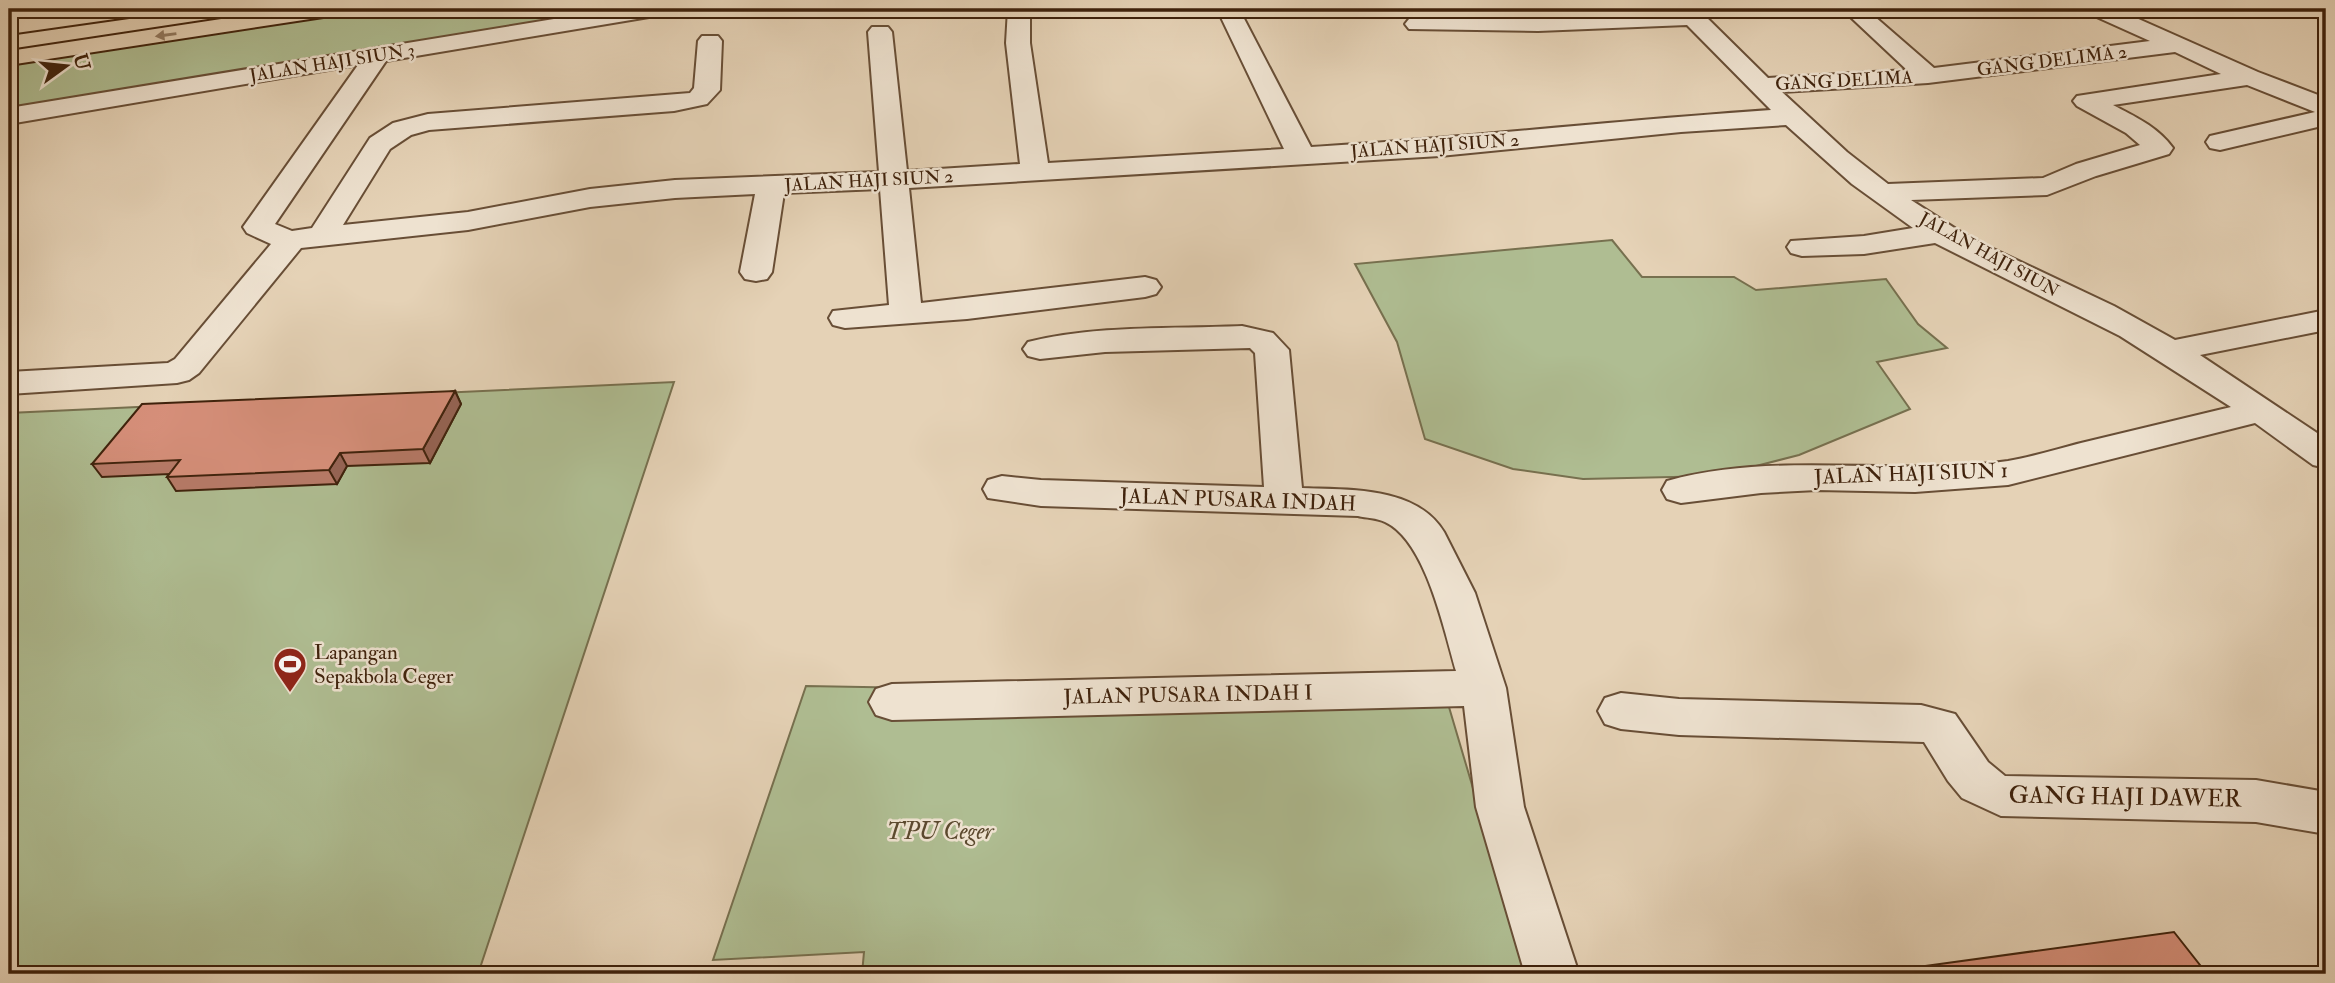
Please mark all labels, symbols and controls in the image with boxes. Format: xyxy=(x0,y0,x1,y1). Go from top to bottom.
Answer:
one-way arrow xyxy=(155,30,177,41)
north arrow xyxy=(32,32,102,102)
street label: JALAN HAJI SIUN 3 xyxy=(247,39,416,88)
street label: GANG DELIMA 2 xyxy=(1976,40,2128,82)
text: U xyxy=(68,51,95,73)
street label: GANG DELIMA xyxy=(1775,66,1914,96)
street label: JALAN HAJI SIUN 2 xyxy=(1349,129,1520,163)
street label: JALAN HAJI SIUN 2 xyxy=(783,165,954,197)
street label: JALAN HAJI SIUN xyxy=(1914,207,2063,303)
street label: JALAN HAJI SIUN 1 xyxy=(1813,457,2008,491)
street label: JALAN PUSARA INDAH xyxy=(1118,482,1357,518)
place label: Lapangan Sepakbola Ceger xyxy=(314,639,454,690)
sports icon: Lapangan Sepakbola Ceger xyxy=(271,645,309,694)
street label: JALAN PUSARA INDAH I xyxy=(1062,679,1313,711)
street label: GANG HAJI DAWER xyxy=(2008,779,2242,815)
park label: TPU Ceger xyxy=(887,816,994,847)

